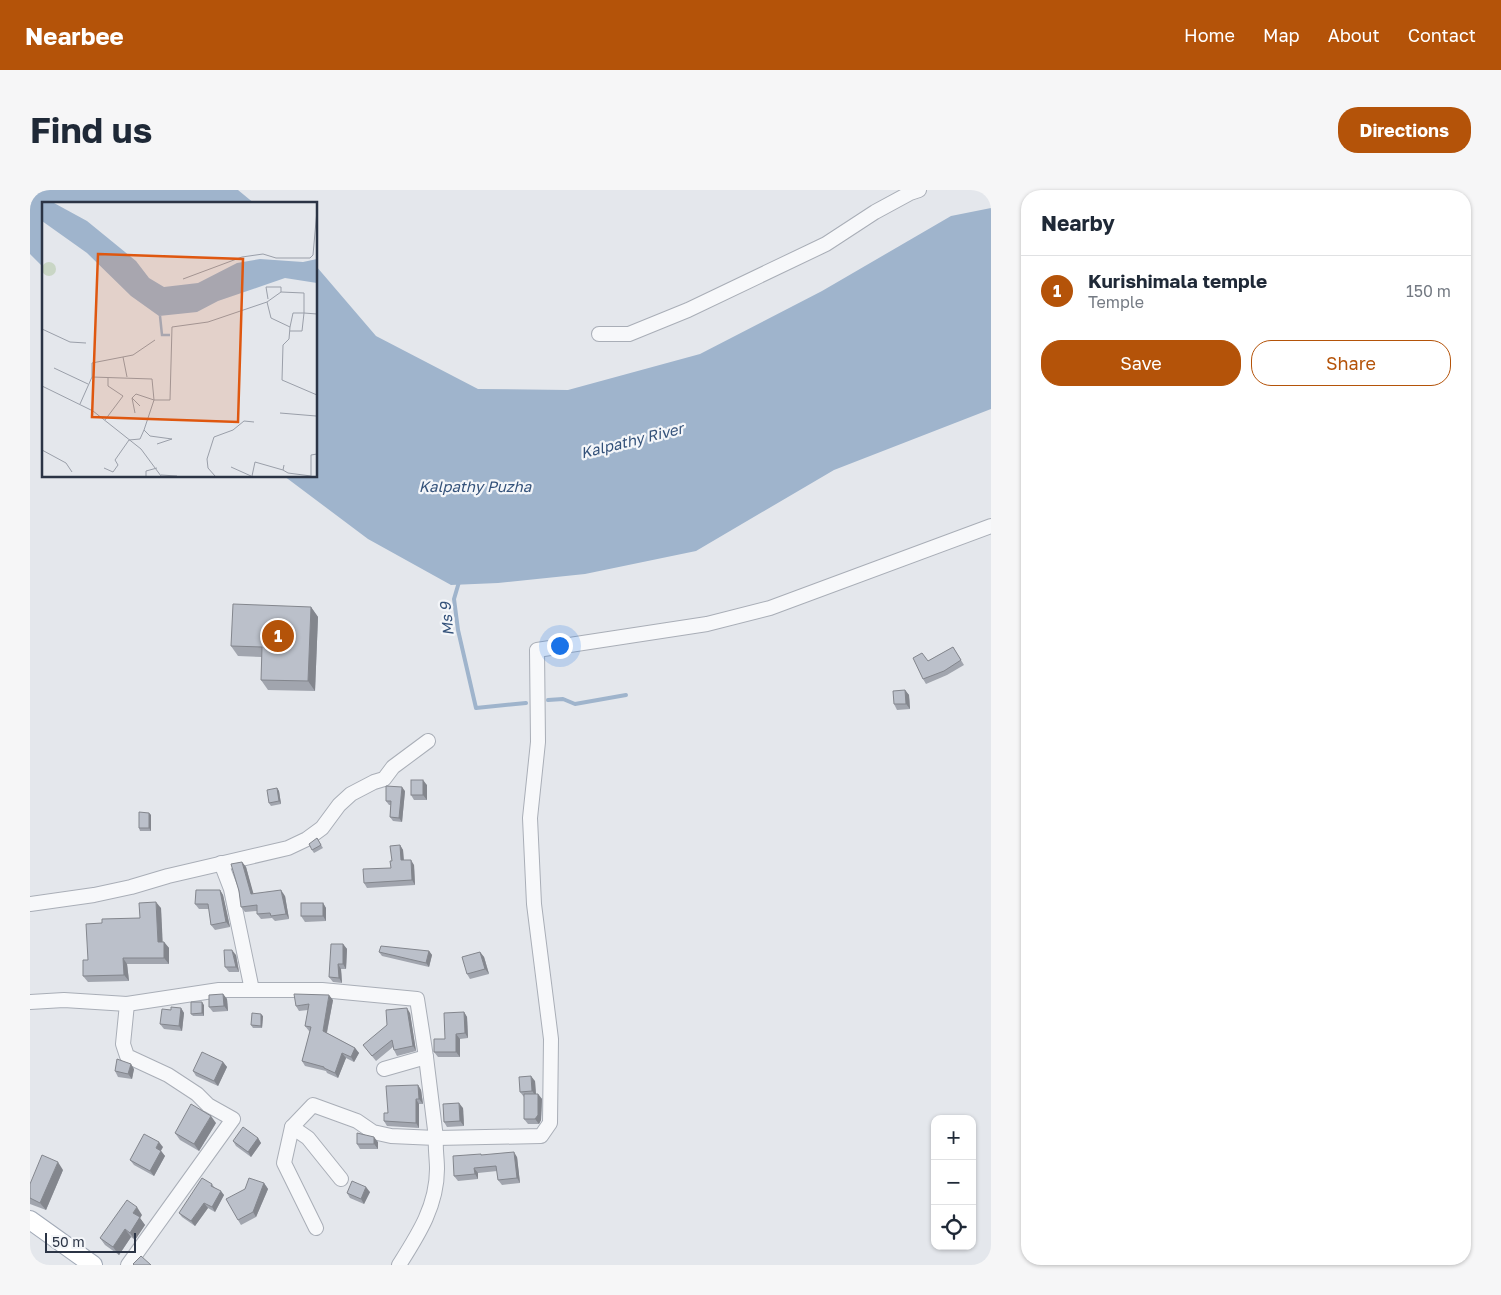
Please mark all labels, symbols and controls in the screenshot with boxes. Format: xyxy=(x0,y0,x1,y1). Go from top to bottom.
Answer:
text: Nearbee xyxy=(25,21,124,50)
text: Home xyxy=(1184,24,1235,46)
text: Map xyxy=(1263,24,1300,46)
text: About xyxy=(1328,24,1380,46)
text: Contact xyxy=(1408,24,1476,46)
button: Directions xyxy=(1338,107,1471,153)
text: Find us xyxy=(30,109,152,151)
inset map xyxy=(42,202,318,478)
text: Nearby xyxy=(1041,210,1115,236)
text: Kurishimala temple xyxy=(1088,269,1267,292)
text: 1 xyxy=(1053,281,1061,301)
text: 150 m xyxy=(1406,281,1451,301)
text: Temple xyxy=(1088,292,1144,312)
button: Save xyxy=(1041,340,1241,386)
button: Share xyxy=(1251,340,1451,386)
water label: Kalpathy River xyxy=(579,418,687,462)
water label: Kalpathy Puzha xyxy=(419,477,532,496)
water label: Ms 9 xyxy=(435,600,457,637)
pin: 1 xyxy=(262,617,294,655)
your location xyxy=(547,633,573,659)
map controls xyxy=(931,1115,976,1250)
button: + xyxy=(931,1115,976,1160)
button: − xyxy=(931,1160,976,1205)
button: locate xyxy=(931,1205,976,1250)
scale bar xyxy=(45,1230,136,1253)
text: 50 m xyxy=(52,1233,85,1250)

